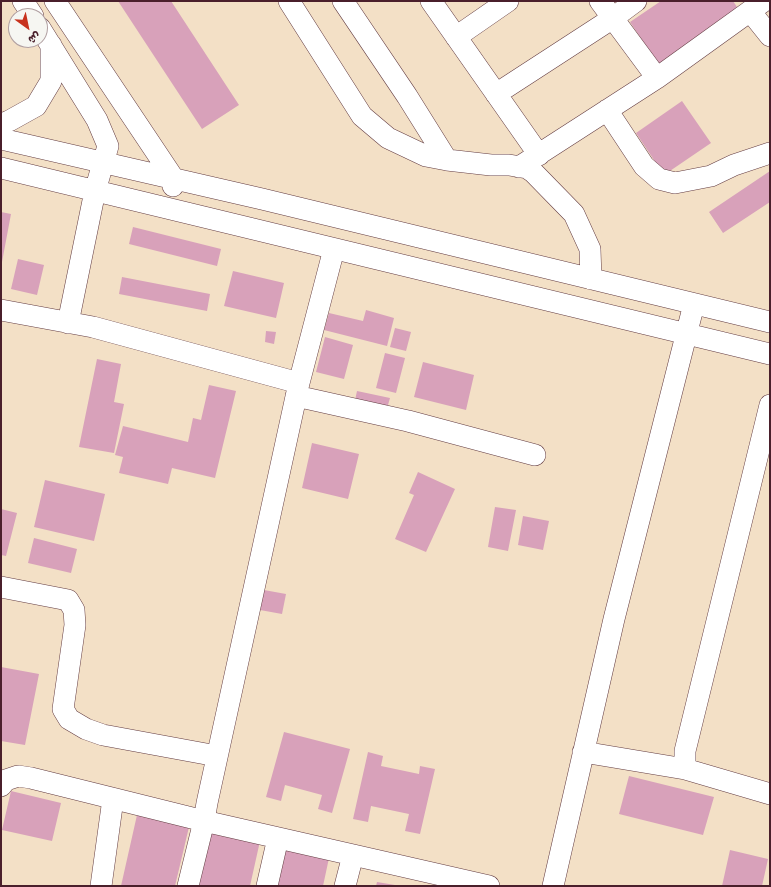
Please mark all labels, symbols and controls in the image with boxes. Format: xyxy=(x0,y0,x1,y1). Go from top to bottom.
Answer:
north arrow xyxy=(8,8,48,48)
text: ش xyxy=(24,26,45,49)

